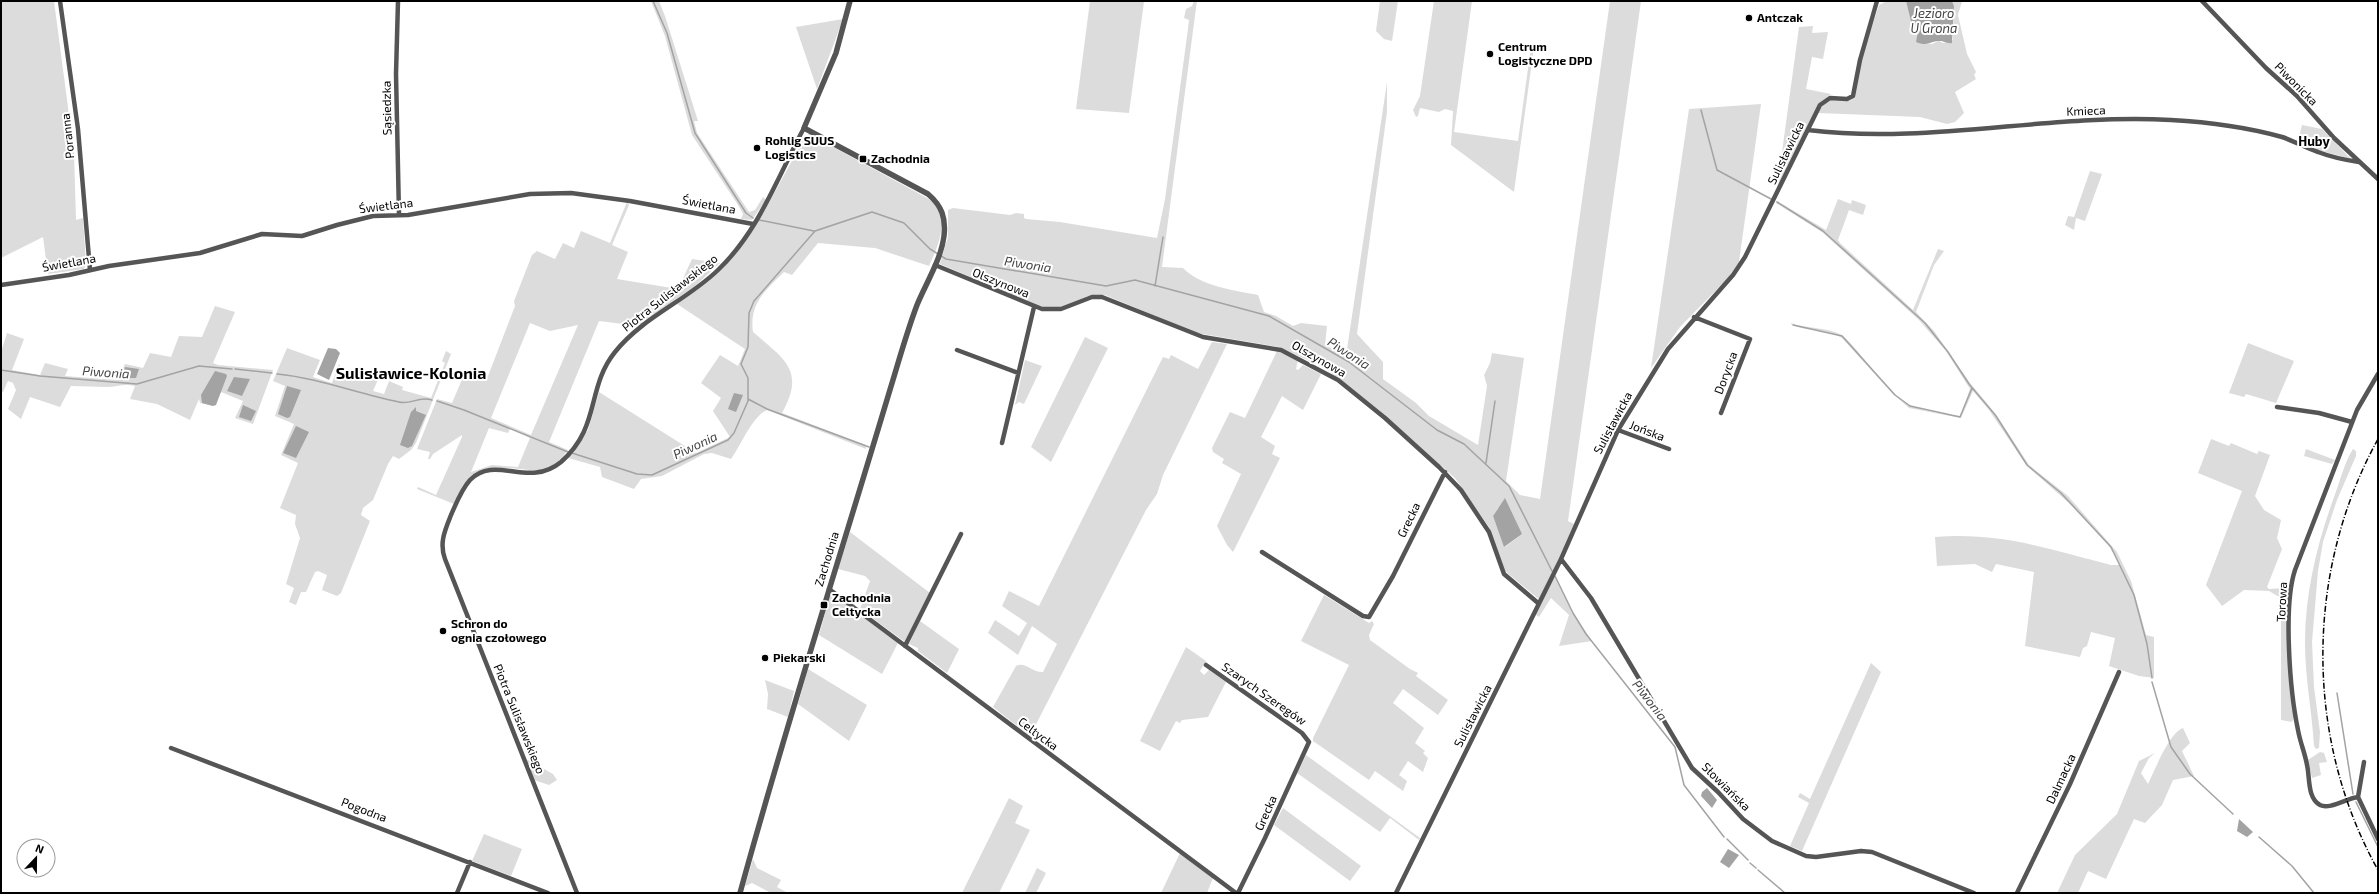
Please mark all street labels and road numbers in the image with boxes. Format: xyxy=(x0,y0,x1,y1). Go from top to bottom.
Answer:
street label: Piwonicka xyxy=(2272,59,2321,108)
street label: Sąsiedzka xyxy=(379,81,393,135)
street label: Kmieca xyxy=(2066,102,2106,118)
street label: Poranna xyxy=(58,113,76,160)
street label: Sulisławicka xyxy=(1764,119,1806,186)
street label: Świetlana xyxy=(681,192,737,216)
street label: Świetlana xyxy=(358,195,414,215)
street label: Świetlana xyxy=(41,250,97,274)
street label: Piotra Sulisławskiego xyxy=(619,251,720,334)
street label: Olszynowa xyxy=(971,264,1032,300)
street label: Olszynowa xyxy=(1290,337,1349,379)
street label: Dorycka xyxy=(1711,349,1740,396)
street label: Sulisławicka xyxy=(1590,389,1634,456)
street label: Jońska xyxy=(1628,417,1667,443)
street label: Grecka xyxy=(1394,500,1423,539)
street label: Zachodnia xyxy=(811,530,841,588)
street label: Torowa xyxy=(2273,581,2289,622)
street label: Szarych Szeregów xyxy=(1220,659,1310,728)
street label: Piotra Sulisławskiego xyxy=(491,662,548,776)
street label: Sulisławicka xyxy=(1450,682,1494,749)
street label: Celtycka xyxy=(1016,714,1061,753)
street label: Dalmacka xyxy=(2042,751,2078,806)
street label: Słowiańska xyxy=(1700,759,1754,813)
street label: Grecka xyxy=(1251,793,1279,832)
street label: Pogodna xyxy=(340,794,389,824)

